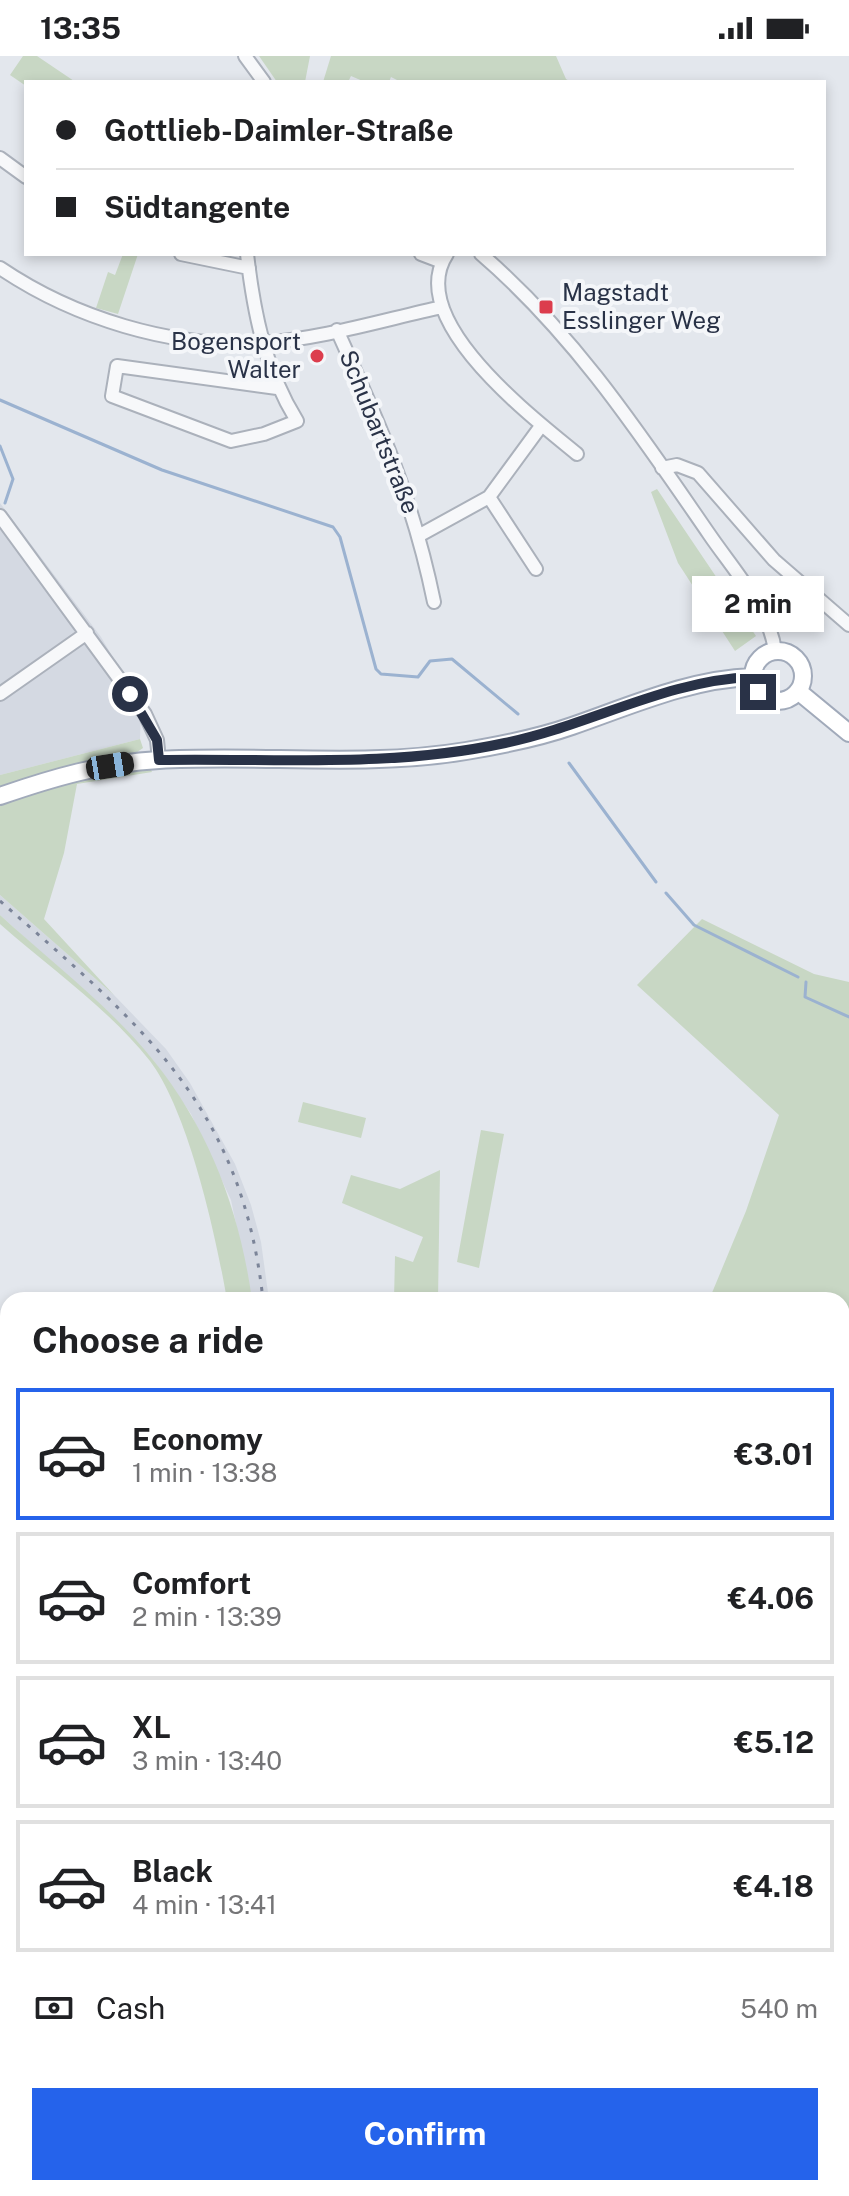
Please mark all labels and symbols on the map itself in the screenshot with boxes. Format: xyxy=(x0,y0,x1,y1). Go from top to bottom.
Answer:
place label: Magstadt Esslinger Weg xyxy=(562,278,721,334)
marker: Magstadt Esslinger Weg xyxy=(537,298,555,316)
place label: Bogensport Walter xyxy=(171,327,301,383)
street label: Schubartstraße xyxy=(334,346,425,517)
marker: Bogensport Walter xyxy=(308,347,326,365)
callout: 2 min xyxy=(692,576,824,632)
route end xyxy=(740,674,776,710)
route start xyxy=(112,676,148,712)
car xyxy=(84,750,136,782)

